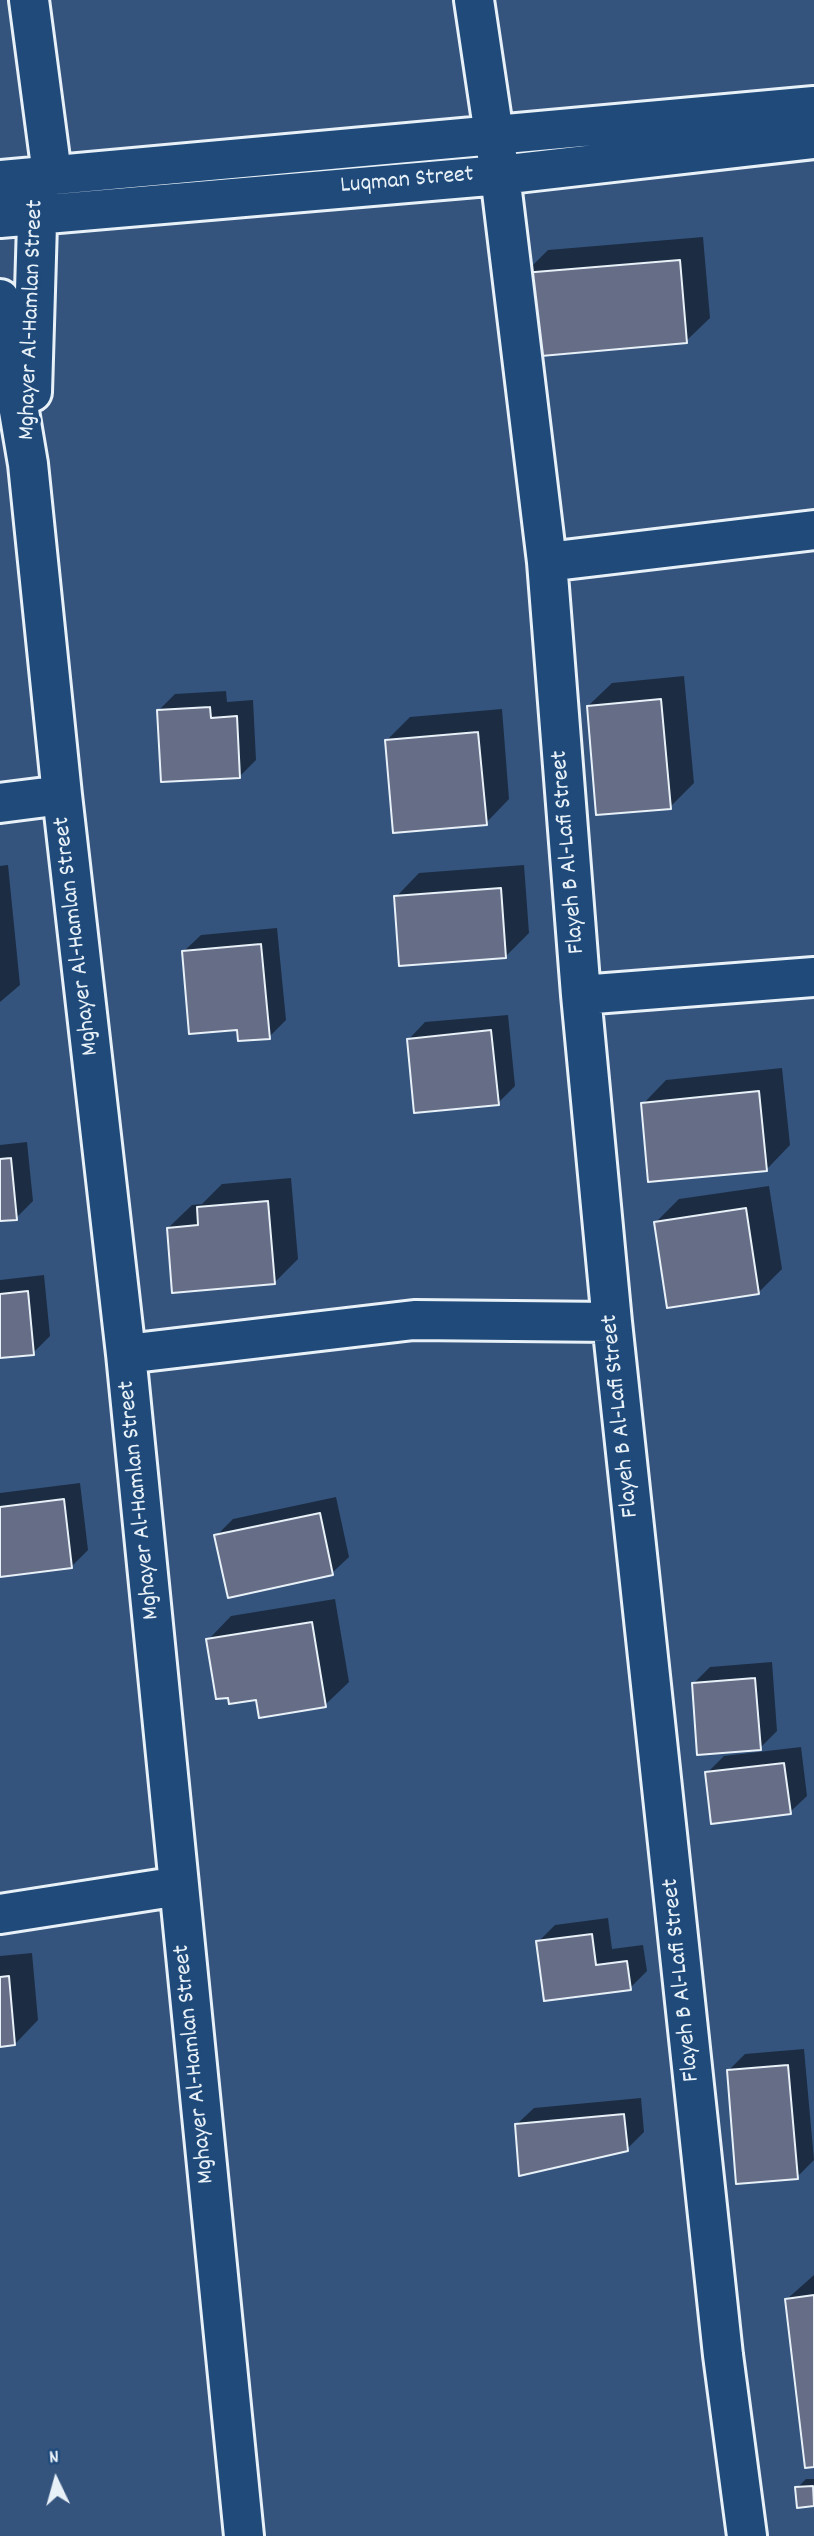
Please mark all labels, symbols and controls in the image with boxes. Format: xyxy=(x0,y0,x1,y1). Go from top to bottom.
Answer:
street label: Luqman Street xyxy=(339,162,475,202)
street label: Mghayer Al-Hamlan Street xyxy=(14,199,52,441)
street label: Flayeh B Al-Lafi Street xyxy=(547,749,593,955)
street label: Mghayer Al-Hamlan Street xyxy=(49,815,107,1057)
street label: Flayeh B Al-Lafi Street xyxy=(597,1313,647,1519)
street label: Mghayer Al-Hamlan Street xyxy=(114,1379,168,1621)
street label: Flayeh B Al-Lafi Street xyxy=(658,1877,708,2083)
street label: Mghayer Al-Hamlan Street xyxy=(169,1943,223,2185)
north arrow xyxy=(21,2445,91,2515)
text: N xyxy=(48,2445,60,2472)

